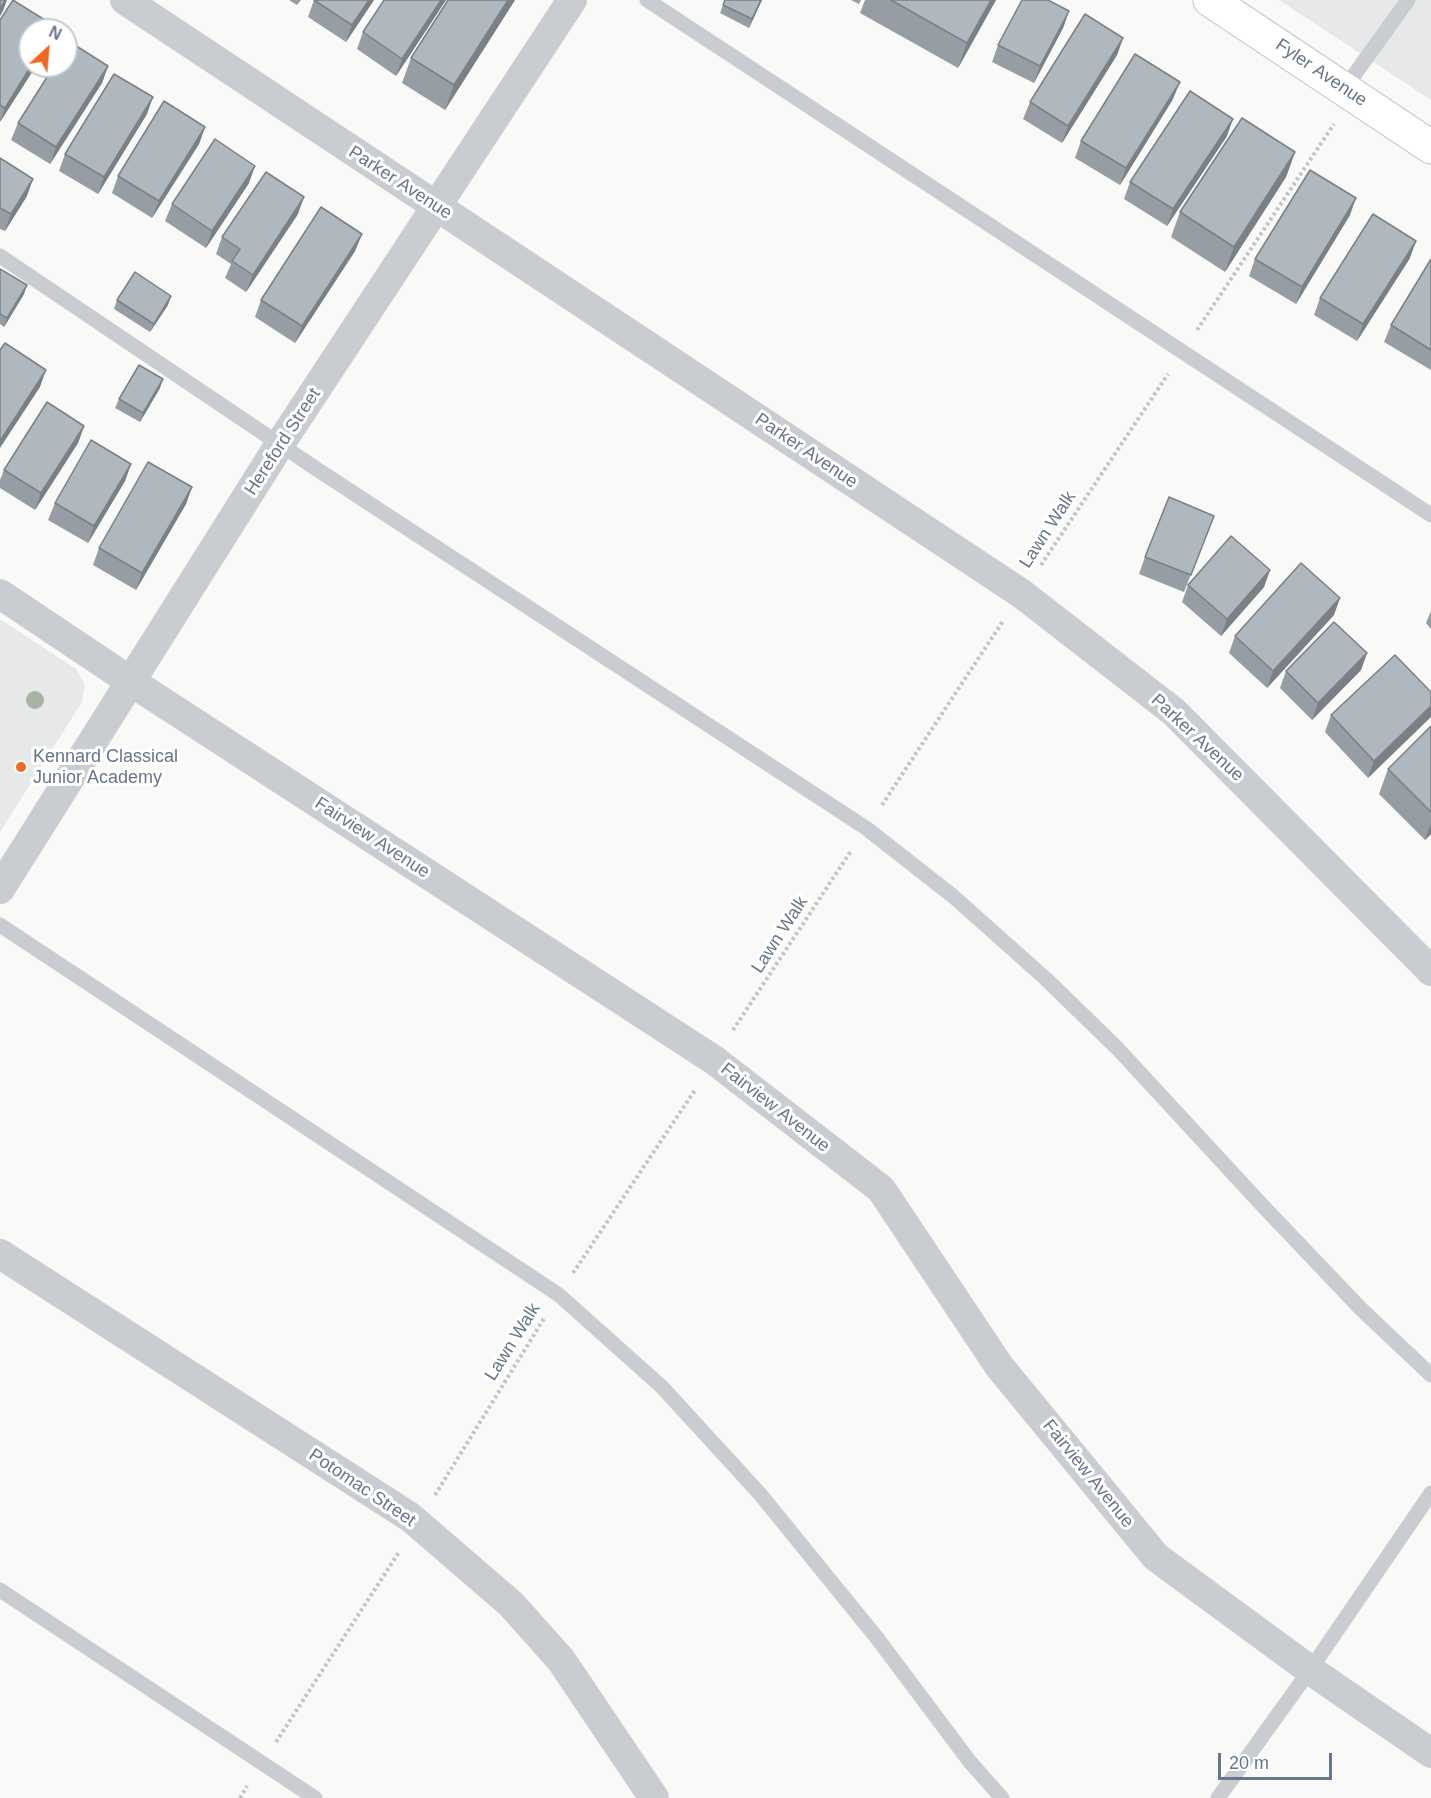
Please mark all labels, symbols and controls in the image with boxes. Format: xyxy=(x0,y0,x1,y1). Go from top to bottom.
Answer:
north arrow xyxy=(18,18,78,78)
text: N xyxy=(46,23,64,43)
street label: Fyler Avenue xyxy=(1271,34,1371,112)
street label: Parker Avenue xyxy=(344,142,456,224)
street label: Hereford Street xyxy=(240,385,326,499)
street label: Parker Avenue xyxy=(751,409,861,493)
street label: Lawn Walk xyxy=(1015,487,1081,573)
street label: Parker Avenue xyxy=(1146,690,1248,786)
place label: Kennard Classical Junior Academy xyxy=(33,746,178,789)
marker: Kennard Classical Junior Academy xyxy=(14,760,28,774)
street label: Fairview Avenue xyxy=(310,793,434,883)
street label: Lawn Walk xyxy=(747,892,813,978)
street label: Fairview Avenue xyxy=(716,1059,834,1157)
street label: Lawn Walk xyxy=(481,1299,545,1385)
street label: Fairview Avenue xyxy=(1038,1416,1138,1532)
street label: Potomac Street xyxy=(305,1444,419,1532)
scale bar xyxy=(1221,1741,1335,1779)
text: 20 m xyxy=(1229,1753,1269,1773)

